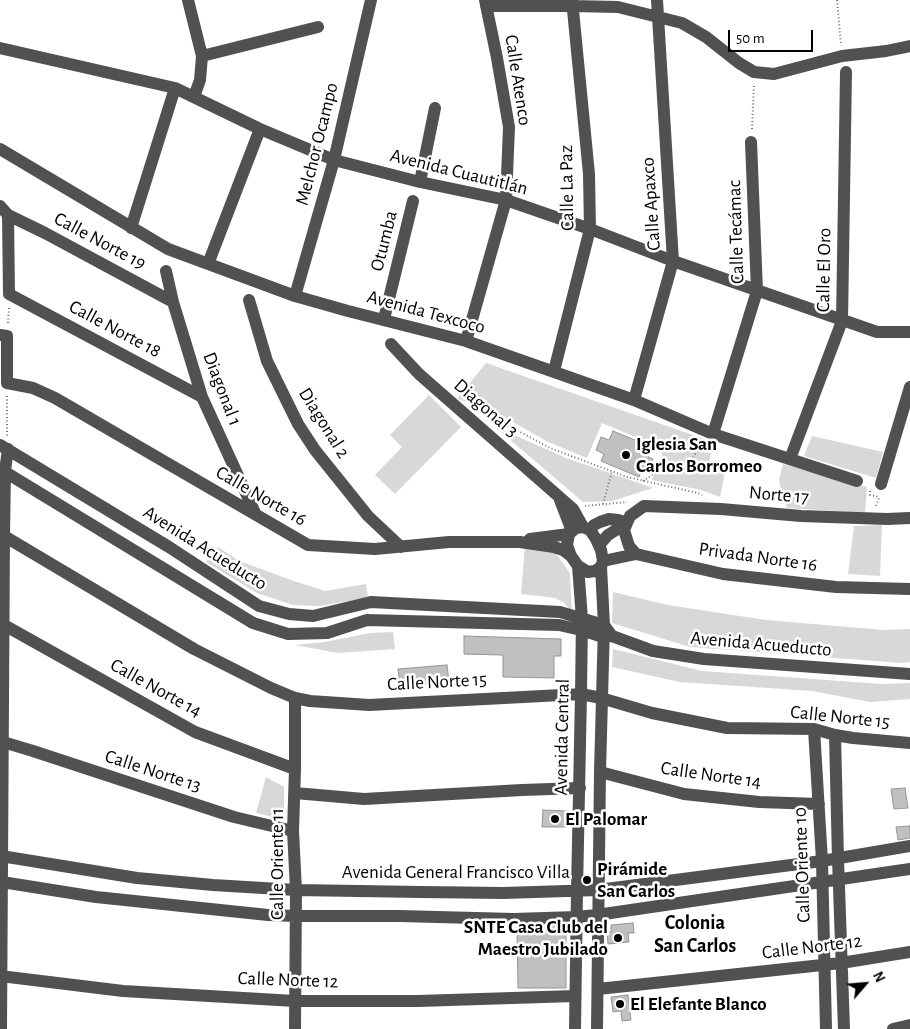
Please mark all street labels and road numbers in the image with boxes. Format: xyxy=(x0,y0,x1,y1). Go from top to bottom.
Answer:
street label: Calle Atenco xyxy=(500,33,536,127)
street label: Melchor Ocampo xyxy=(291,80,343,208)
street label: Avenida Cuautitlán xyxy=(388,144,530,200)
street label: Calle La Paz xyxy=(555,145,579,231)
street label: Calle Apaxco xyxy=(636,157,666,251)
street label: Calle Tecámac xyxy=(723,180,749,284)
street label: Calle Norte 19 xyxy=(50,207,150,275)
street label: Otumba xyxy=(366,208,402,274)
street label: Calle El Oro xyxy=(812,228,836,312)
street label: Avenida Texcoco xyxy=(364,285,488,339)
street label: Calle Norte 18 xyxy=(65,295,165,363)
street label: Diagonal 1 xyxy=(198,349,246,429)
street label: Diagonal 3 xyxy=(449,374,523,442)
street label: Diagonal 2 xyxy=(293,383,355,463)
street label: Calle Norte 16 xyxy=(212,461,310,531)
street label: Norte 17 xyxy=(748,481,810,509)
street label: Avenida Acueducto xyxy=(139,501,271,595)
street label: Privada Norte 16 xyxy=(697,537,819,577)
street label: Avenida Acueducto xyxy=(689,626,833,662)
street label: Calle Norte 14 xyxy=(106,654,206,722)
street label: Calle Norte 15 xyxy=(386,668,488,696)
street label: Avenida Central xyxy=(550,678,574,796)
street label: Calle Norte 15 xyxy=(789,700,891,734)
street label: Calle Norte 13 xyxy=(102,745,204,797)
street label: Calle Norte 14 xyxy=(659,757,763,793)
street label: Calle Oriente 10 xyxy=(789,807,815,923)
street label: Calle Oriente 11 xyxy=(266,808,288,920)
street label: Avenida General Francisco Villa xyxy=(342,861,570,883)
street label: Calle Norte 12 xyxy=(761,930,863,964)
street label: Calle Norte 12 xyxy=(237,967,339,993)

